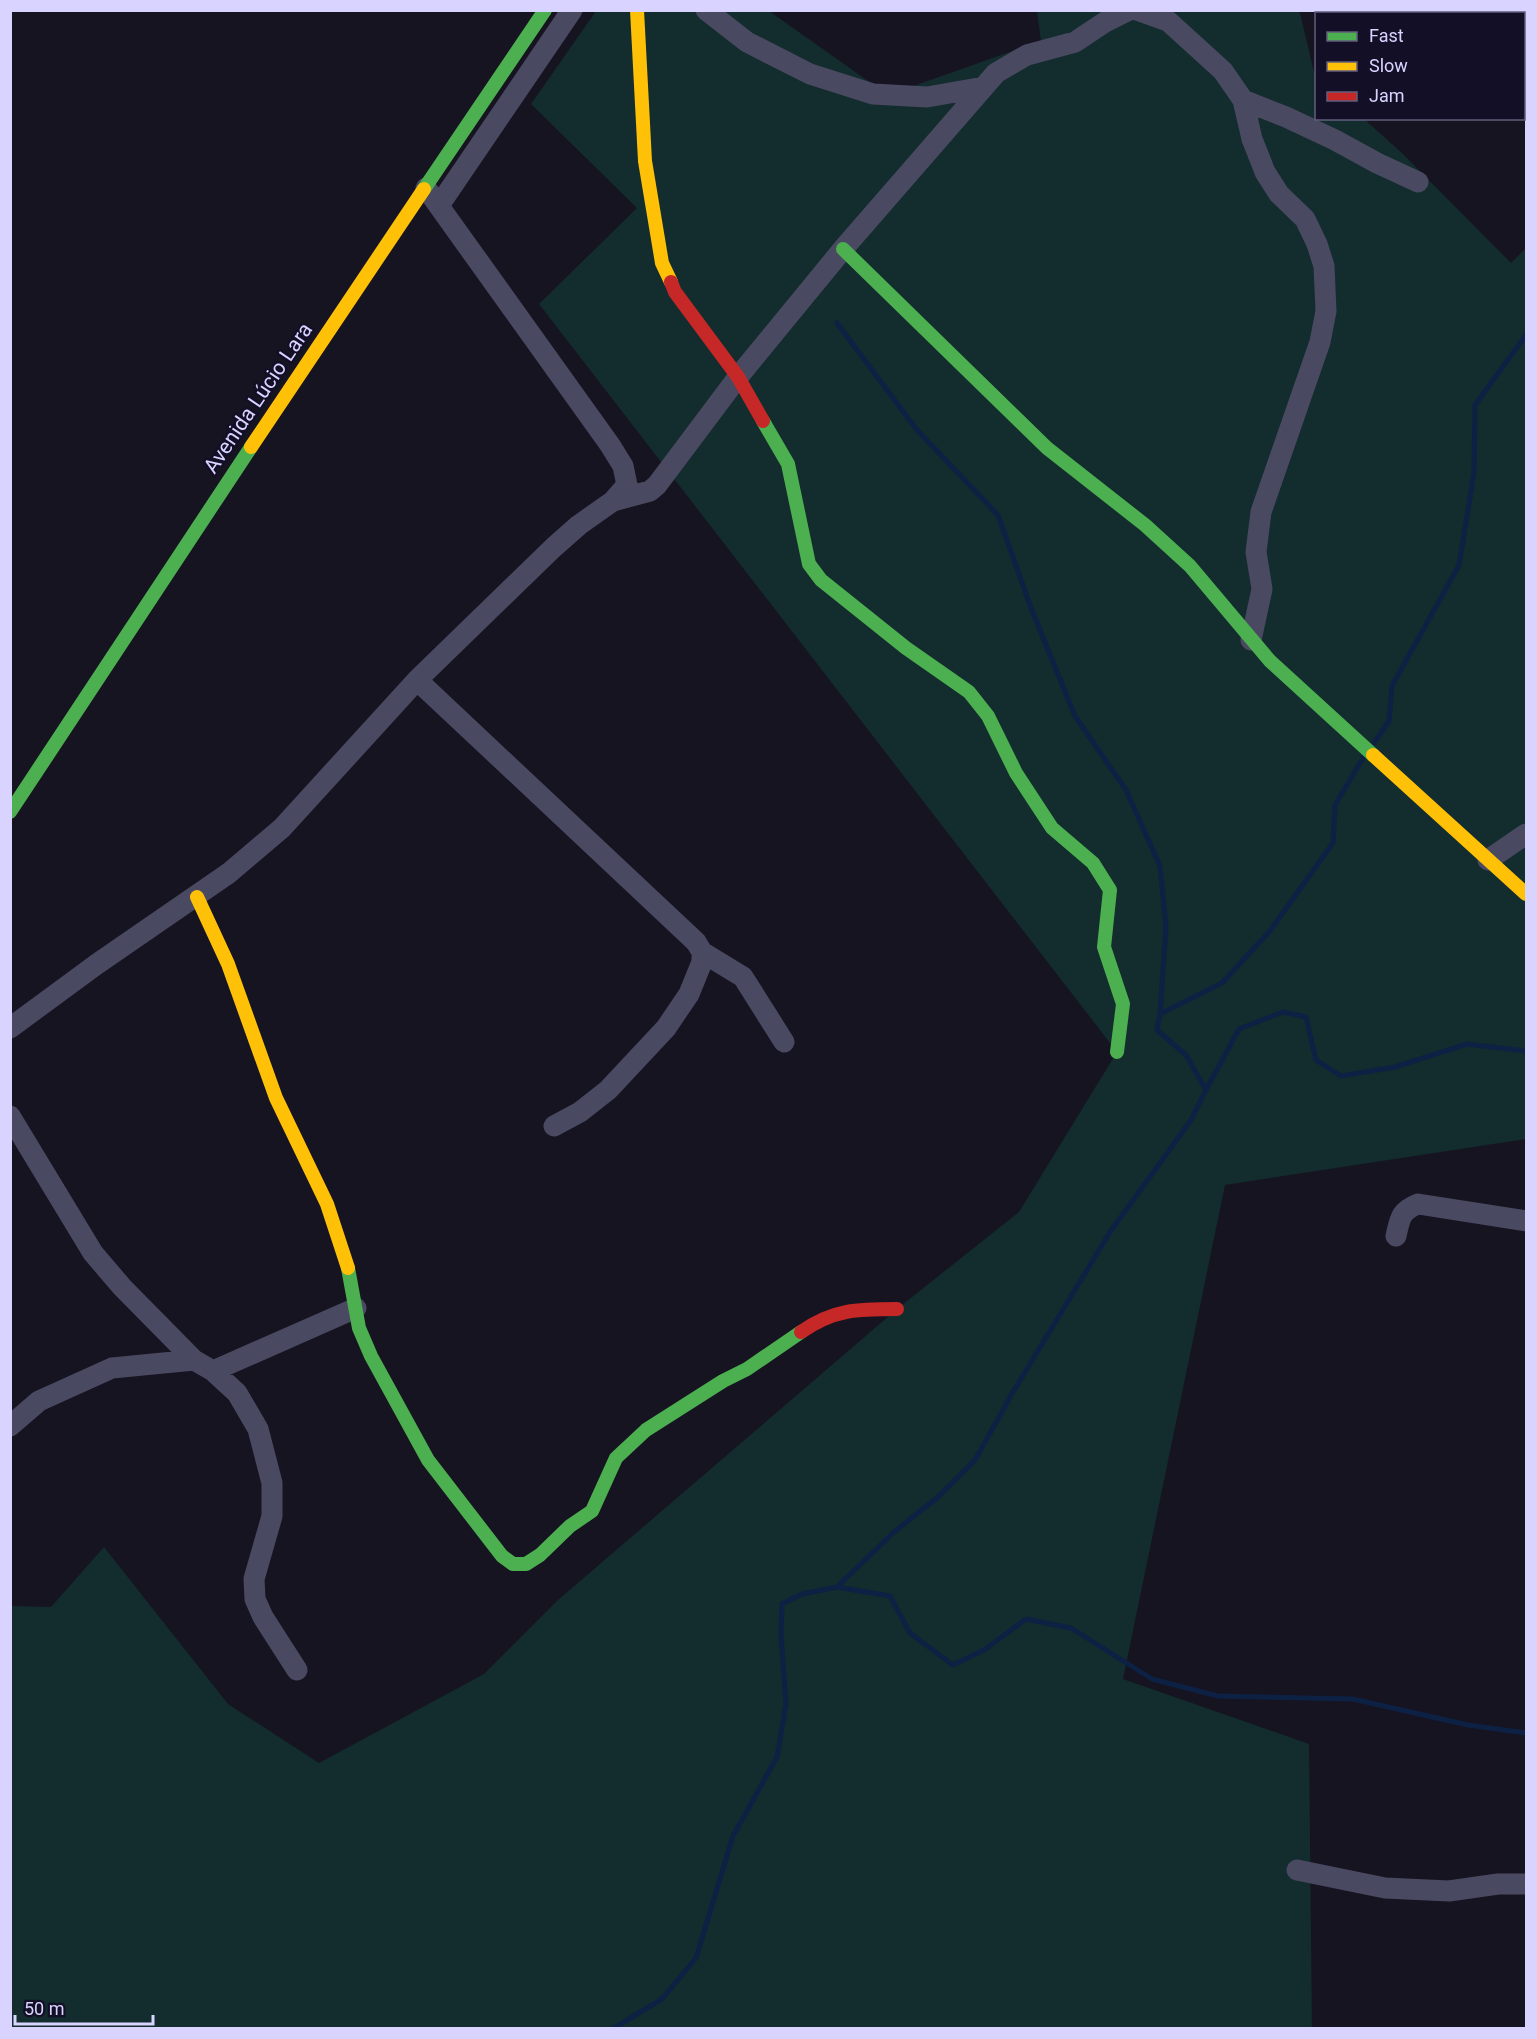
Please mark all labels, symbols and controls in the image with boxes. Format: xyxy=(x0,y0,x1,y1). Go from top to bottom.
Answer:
legend xyxy=(1315,12,1525,120)
text: Fast xyxy=(1369,25,1404,46)
text: Slow xyxy=(1369,55,1408,76)
text: Jam xyxy=(1369,85,1405,106)
street label: Avenida Lúcio Lara xyxy=(199,318,317,478)
scale bar xyxy=(15,1988,153,2026)
text: 50 m xyxy=(24,1998,64,2019)

